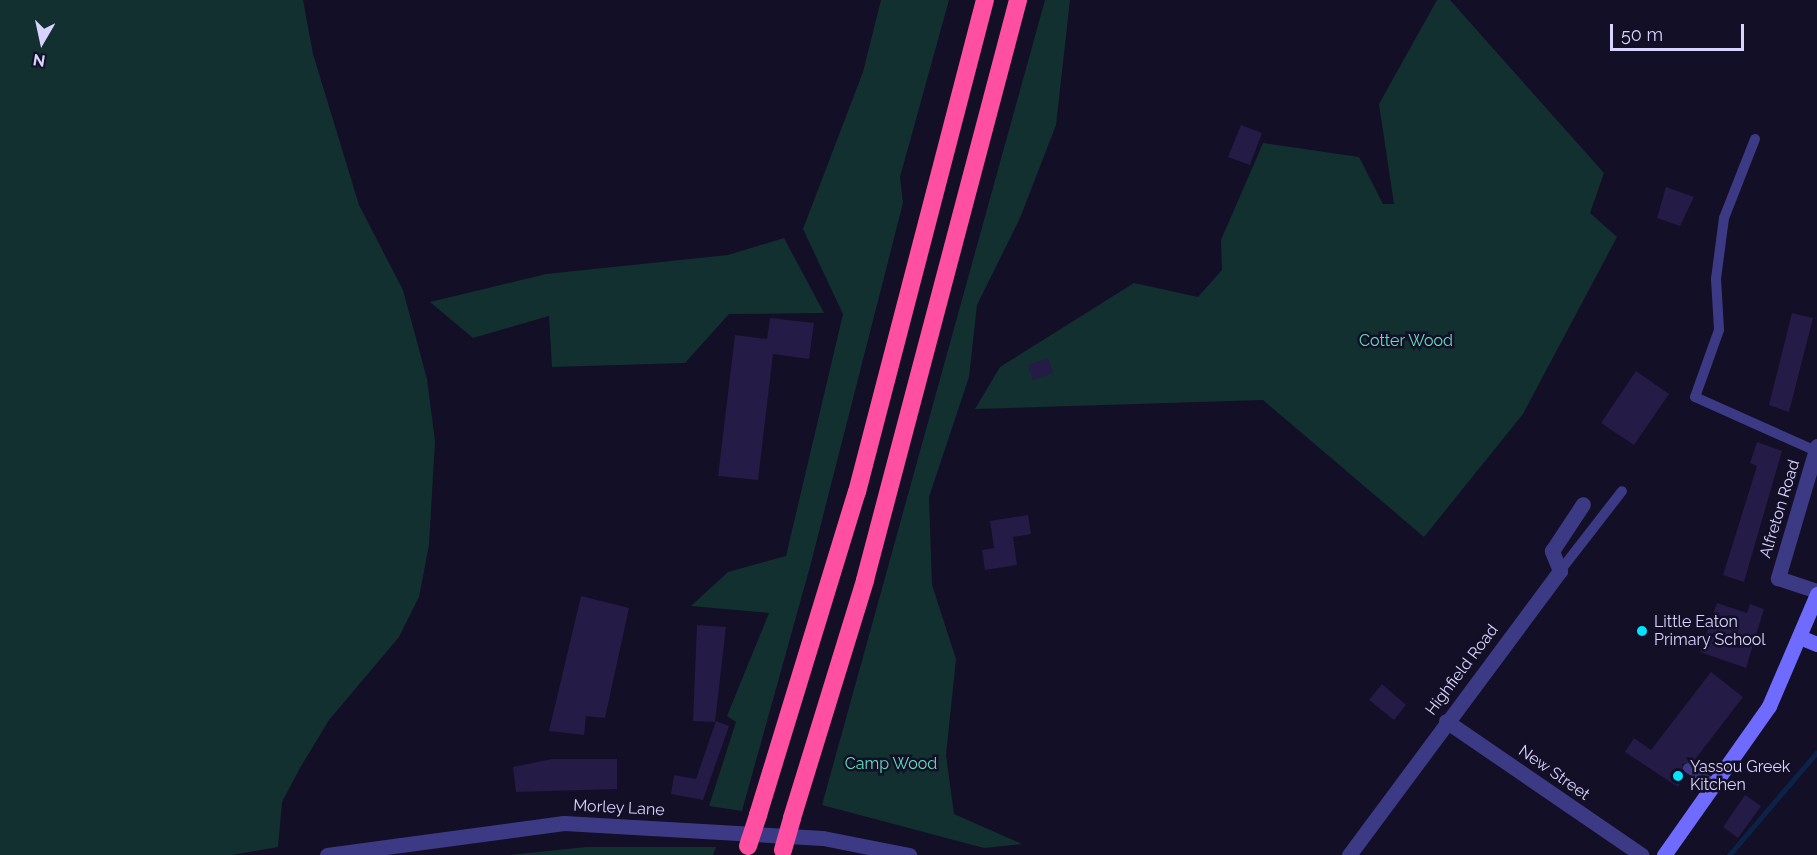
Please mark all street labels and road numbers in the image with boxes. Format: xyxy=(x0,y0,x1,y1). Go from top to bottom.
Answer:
street label: Alfreton Road xyxy=(1756,458,1804,560)
street label: Highfield Road xyxy=(1422,621,1502,719)
street label: New Street xyxy=(1515,741,1593,805)
street label: Morley Lane xyxy=(573,796,665,820)

